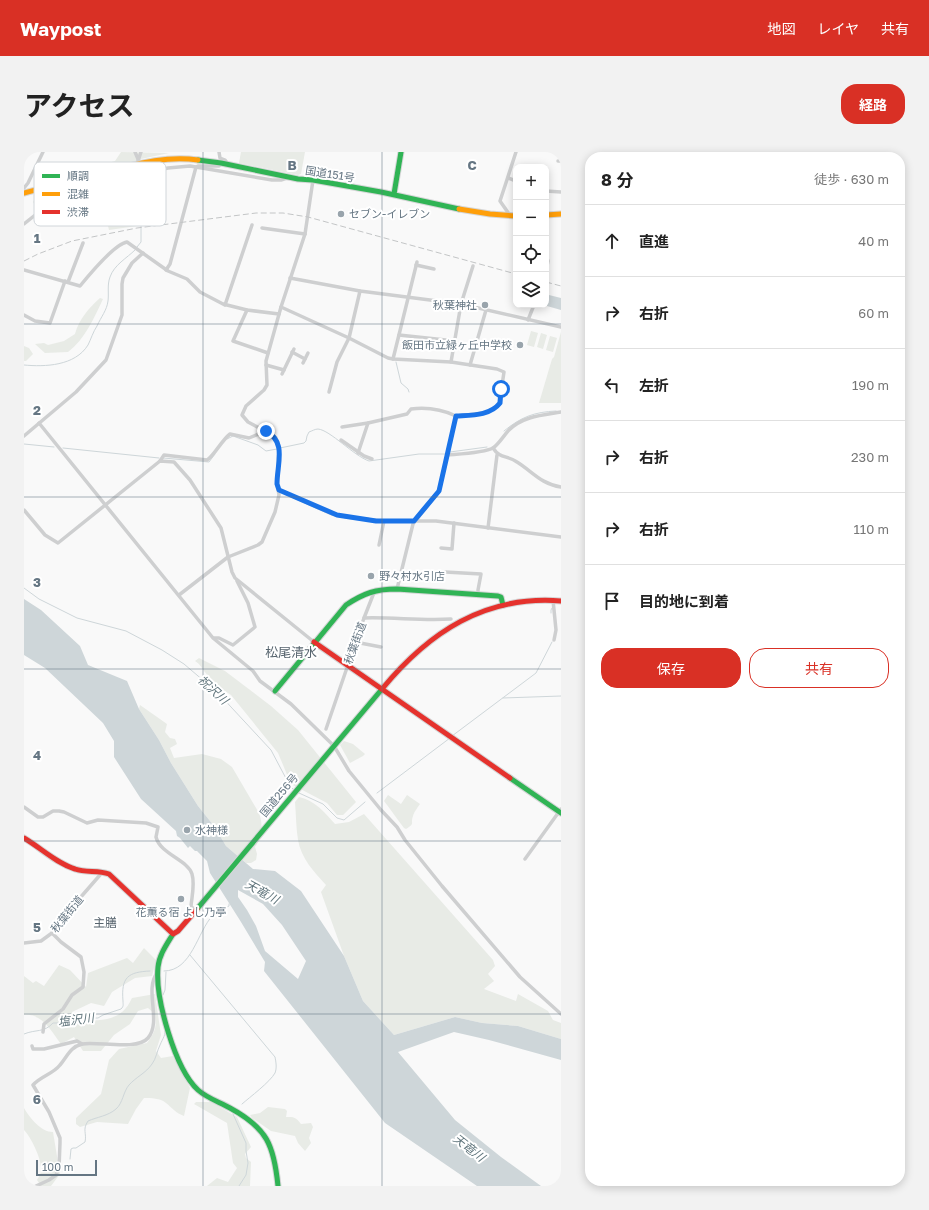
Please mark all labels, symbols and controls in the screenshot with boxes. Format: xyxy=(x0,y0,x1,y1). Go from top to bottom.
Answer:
text: Waypost xyxy=(20,17,101,40)
text: 地図 xyxy=(767,20,795,37)
text: レイヤ xyxy=(817,20,859,37)
text: 共有 xyxy=(881,20,909,37)
button: 経路 xyxy=(841,84,905,124)
text: アクセス xyxy=(24,89,135,122)
text: B xyxy=(287,157,297,173)
text: C xyxy=(467,157,477,173)
legend xyxy=(34,162,166,226)
street label: 国道151号 xyxy=(304,163,356,184)
map controls xyxy=(513,164,549,308)
button: + xyxy=(513,164,549,200)
text: 順調 xyxy=(67,169,89,182)
text: 8 分 xyxy=(601,169,633,190)
text: 徒歩 · 630 m xyxy=(814,171,889,187)
text: 混雑 xyxy=(67,187,89,200)
button: − xyxy=(513,200,549,236)
text: 渋滞 xyxy=(67,205,89,218)
place label: セブン-イレブン xyxy=(349,207,430,220)
marker: セブン-イレブン xyxy=(336,209,346,219)
text: 1 xyxy=(34,230,41,246)
icon: ahead xyxy=(601,230,623,252)
text: 直進 xyxy=(639,232,669,250)
text: 40 m xyxy=(858,233,889,249)
button: locate xyxy=(513,236,549,272)
button: layers xyxy=(513,272,549,308)
place label: 秋葉神社 xyxy=(433,298,477,311)
marker: 秋葉神社 xyxy=(480,300,490,310)
icon: right xyxy=(601,302,623,324)
text: 右折 xyxy=(639,304,669,322)
text: 60 m xyxy=(858,305,889,321)
place label: 飯田市立緑ヶ丘中学校 xyxy=(402,338,512,351)
marker: 飯田市立緑ヶ丘中学校 xyxy=(515,340,525,350)
icon: left xyxy=(601,374,623,396)
text: 左折 xyxy=(639,376,669,394)
text: 190 m xyxy=(852,377,889,393)
route start xyxy=(492,380,510,398)
text: 2 xyxy=(33,402,41,418)
route end xyxy=(257,422,275,440)
icon: right xyxy=(601,446,623,468)
text: 右折 xyxy=(639,448,669,466)
text: 230 m xyxy=(851,449,889,465)
icon: right xyxy=(601,518,623,540)
text: 右折 xyxy=(639,520,669,538)
text: 110 m xyxy=(854,521,889,537)
place label: 野々村水引店 xyxy=(379,569,445,582)
marker: 野々村水引店 xyxy=(366,571,376,581)
text: 3 xyxy=(33,574,41,590)
icon: arrive xyxy=(601,590,623,612)
text: 目的地に到着 xyxy=(639,592,729,610)
street label: 秋葉街道 xyxy=(341,620,368,666)
district label: 松尾清水 xyxy=(265,644,317,660)
button: 保存 xyxy=(601,648,741,688)
button: 共有 xyxy=(749,648,889,688)
water label: 祝沢川 xyxy=(195,672,233,709)
text: 4 xyxy=(33,747,41,763)
street label: 国道256号 xyxy=(257,770,300,819)
place label: 水神様 xyxy=(195,823,228,836)
marker: 水神様 xyxy=(182,825,192,835)
water label: 天竜川 xyxy=(243,876,283,908)
street label: 秋葉街道 xyxy=(48,892,86,935)
marker: 花薫る宿 よし乃亭 xyxy=(176,894,186,904)
place label: 花薫る宿 よし乃亭 xyxy=(136,905,226,918)
district label: 主膳 xyxy=(93,915,117,930)
text: 5 xyxy=(33,919,41,935)
water label: 塩沢川 xyxy=(57,1010,97,1029)
text: 6 xyxy=(33,1091,41,1107)
water label: 天竜川 xyxy=(451,1131,490,1166)
scale bar xyxy=(36,1158,97,1177)
text: 100 m xyxy=(42,1160,73,1173)

